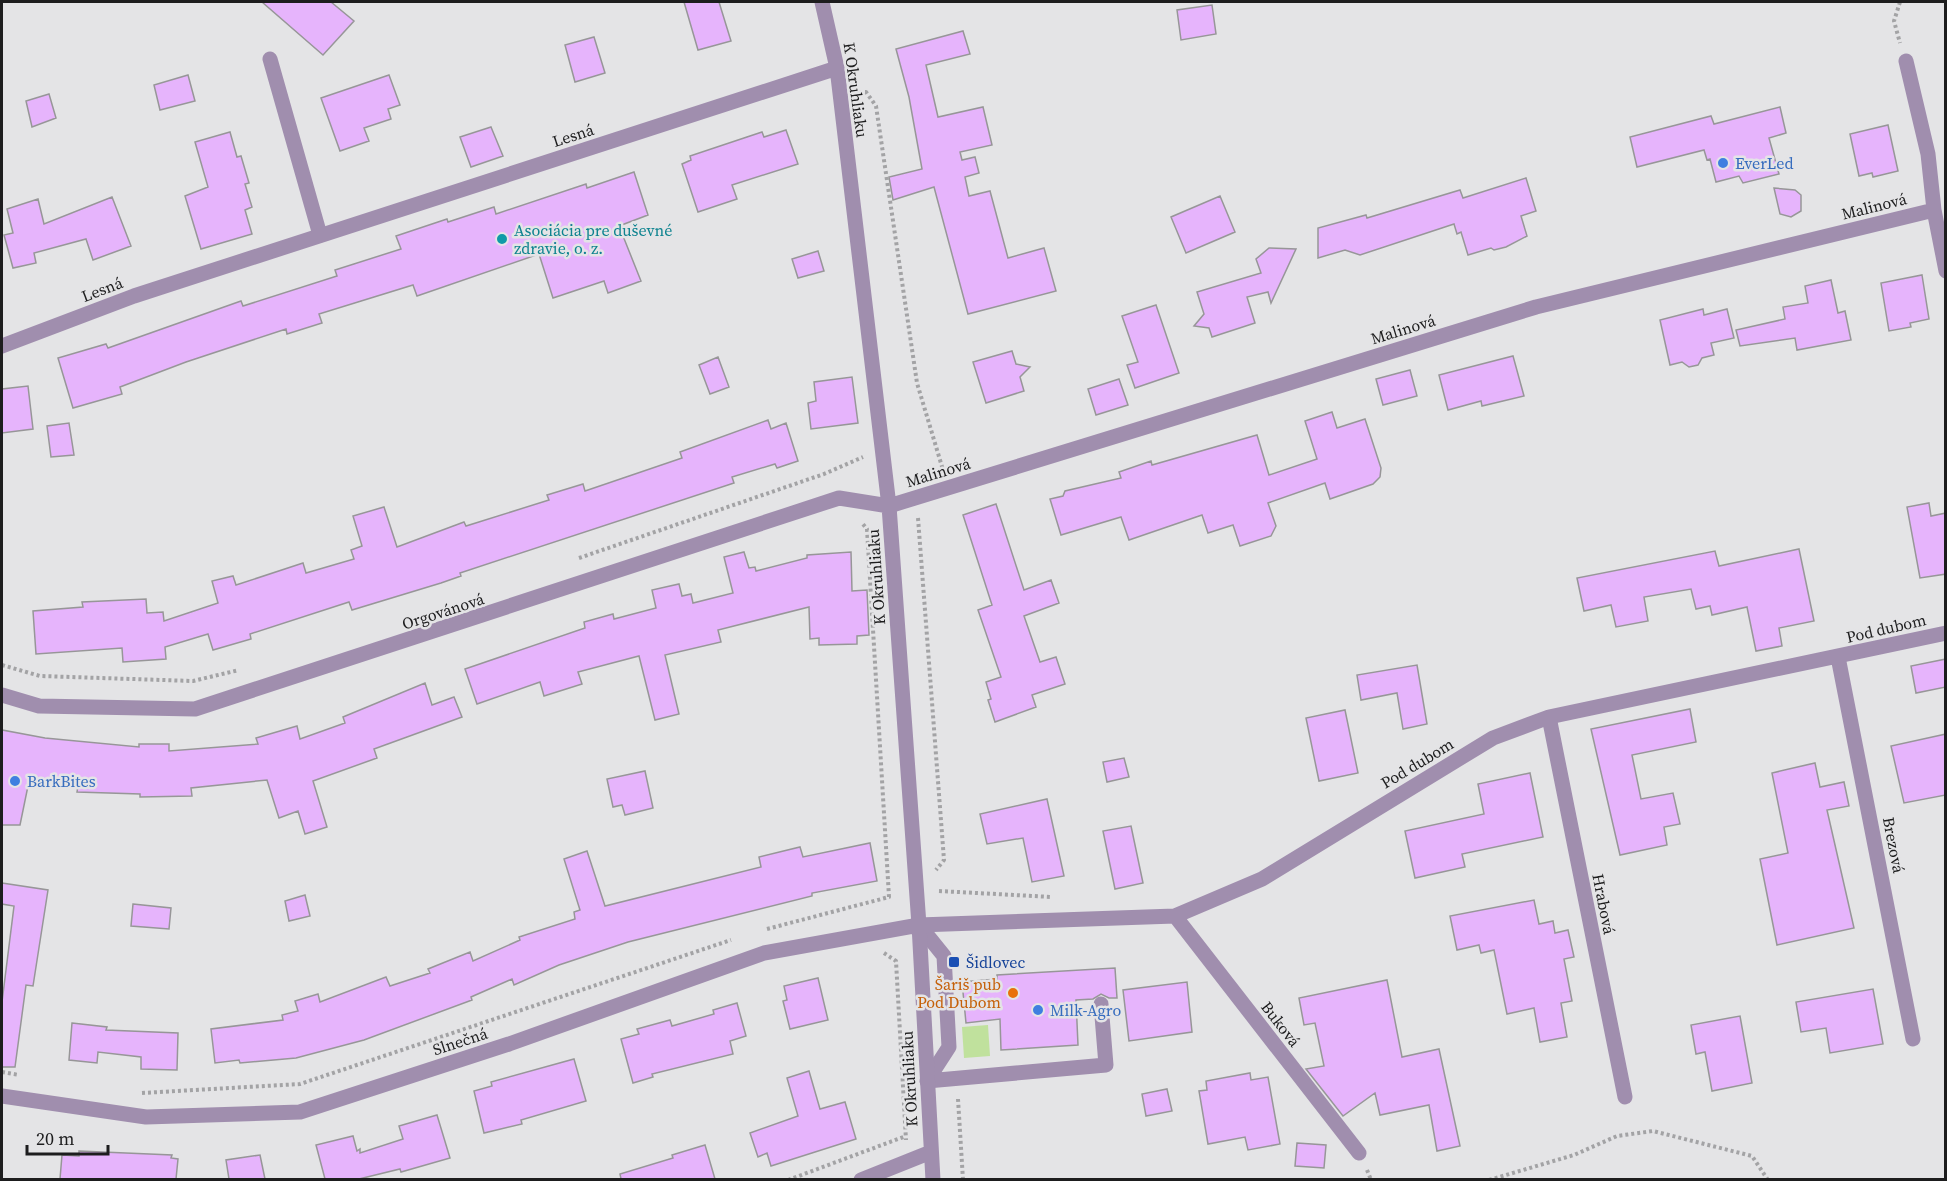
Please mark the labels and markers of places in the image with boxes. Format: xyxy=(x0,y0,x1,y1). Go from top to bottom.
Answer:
place label: EverLed xyxy=(1735,152,1793,174)
marker: EverLed xyxy=(1716,156,1730,170)
place label: Asociácia pre duševné zdravie, o. z. xyxy=(514,219,672,259)
marker: Asociácia pre duševné zdravie, o. z. xyxy=(495,232,509,246)
place label: BarkBites xyxy=(27,770,96,792)
marker: BarkBites xyxy=(8,774,22,788)
place label: Šidlovec xyxy=(966,951,1026,973)
marker: Šidlovec xyxy=(947,955,961,969)
place label: Šariš pub Pod Dubom xyxy=(917,973,1001,1013)
marker: Šariš pub Pod Dubom xyxy=(1006,986,1020,1000)
place label: Milk-Agro xyxy=(1050,999,1121,1021)
marker: Milk-Agro xyxy=(1031,1003,1045,1017)

